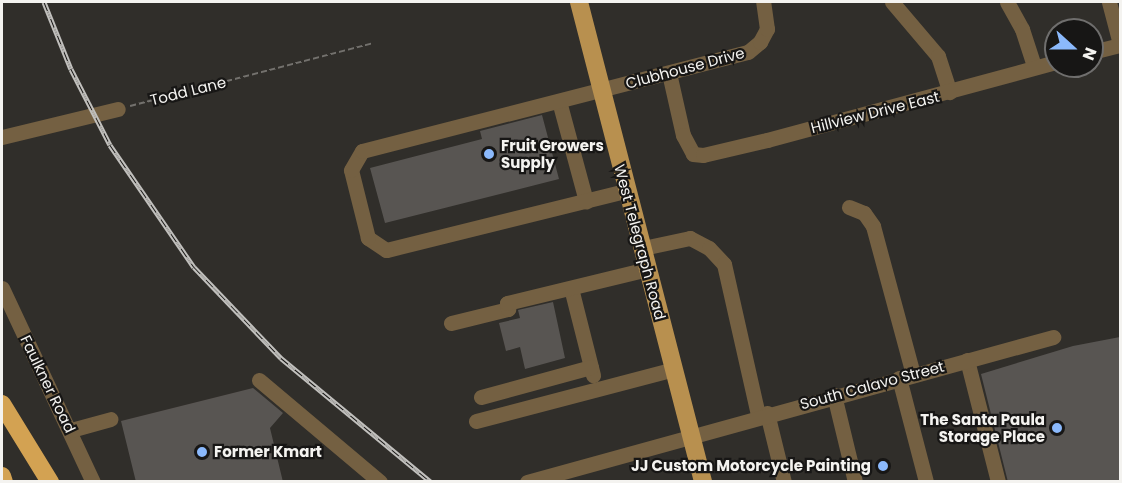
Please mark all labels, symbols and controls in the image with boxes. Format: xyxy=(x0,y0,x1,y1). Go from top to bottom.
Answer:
north arrow xyxy=(1044,18,1104,78)
street label: Clubhouse Drive xyxy=(623,43,747,93)
text: N xyxy=(1077,44,1102,64)
street label: Todd Lane xyxy=(148,73,228,109)
street label: Hillview Drive East xyxy=(809,87,941,137)
place label: Fruit Growers Supply xyxy=(501,136,604,171)
marker: Fruit Growers Supply xyxy=(482,147,496,161)
street label: West Telegraph Road xyxy=(611,162,669,322)
street label: Faulkner Road xyxy=(17,332,79,436)
street label: South Calavo Street xyxy=(798,357,946,413)
place label: The Santa Paula Storage Place xyxy=(920,410,1045,445)
marker: The Santa Paula Storage Place xyxy=(1050,421,1064,435)
place label: Former Kmart xyxy=(214,443,322,461)
marker: Former Kmart xyxy=(195,445,209,459)
place label: JJ Custom Motorcycle Painting xyxy=(631,457,871,475)
marker: JJ Custom Motorcycle Painting xyxy=(876,459,890,473)

